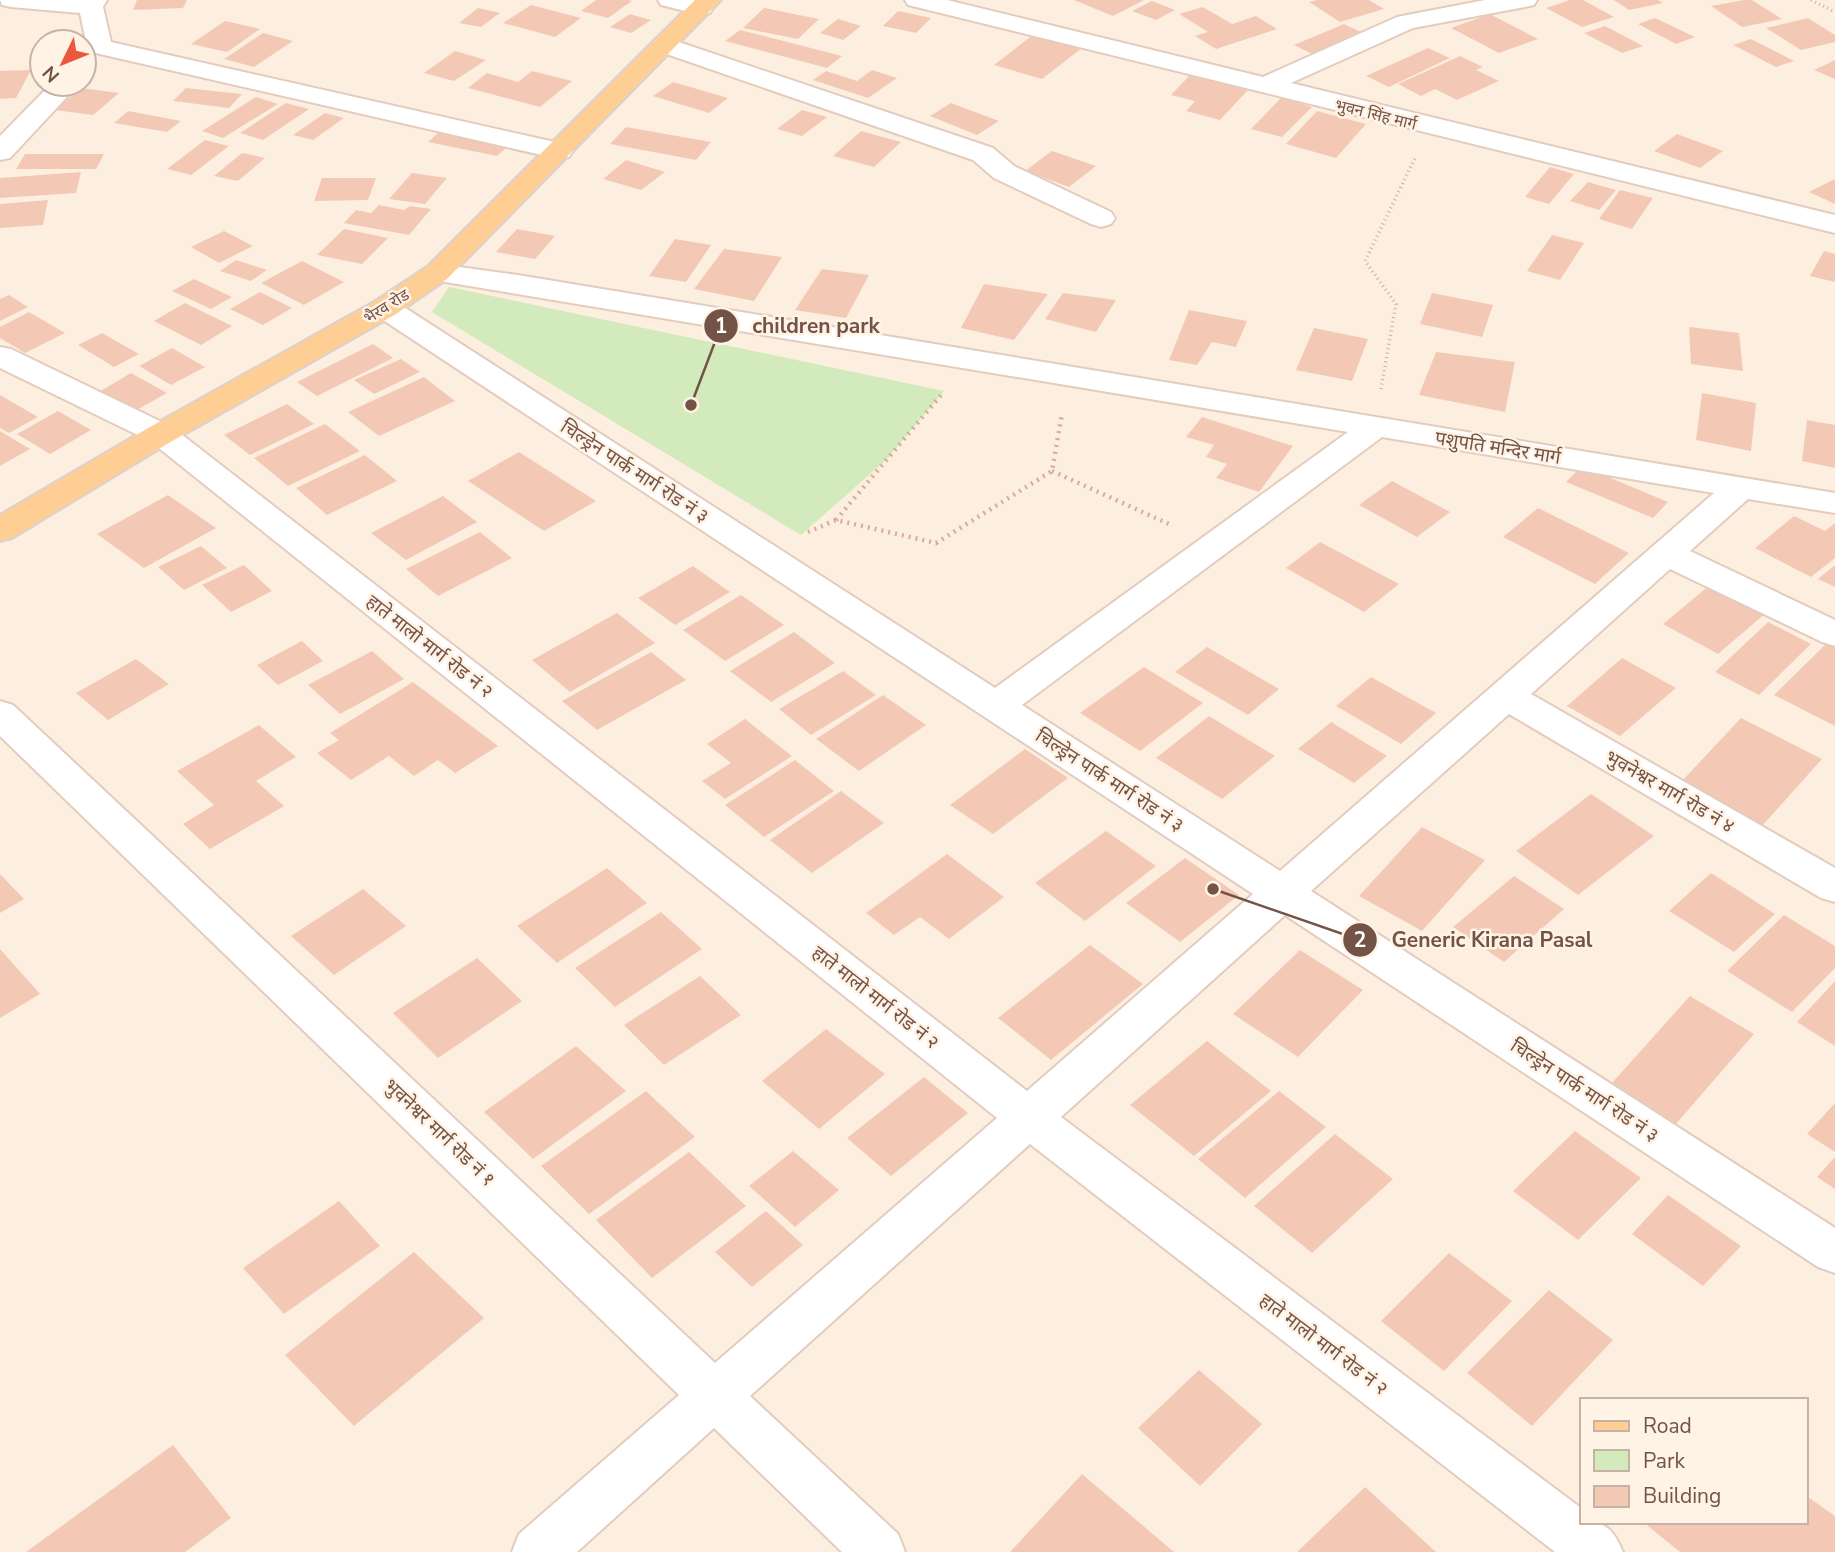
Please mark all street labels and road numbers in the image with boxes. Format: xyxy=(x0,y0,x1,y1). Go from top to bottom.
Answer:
street label: भुवन सिंह मार्ग xyxy=(1333,94,1420,136)
street label: भैरव रोड xyxy=(359,284,414,329)
street label: चिल्ड्रेन पार्क मार्ग रोड नं ३ xyxy=(555,414,714,530)
street label: पशुपति मन्दिर मार्ग xyxy=(1433,425,1564,471)
street label: हाते मालो मार्ग रोड नं २ xyxy=(360,589,498,705)
street label: चिल्ड्रेन पार्क मार्ग रोड नं ३ xyxy=(1030,723,1189,839)
street label: भुवनेश्वर मार्ग रोड नं ४ xyxy=(1600,744,1739,839)
street label: हाते मालो मार्ग रोड नं २ xyxy=(806,940,944,1056)
street label: चिल्ड्रेन पार्क मार्ग रोड नं ३ xyxy=(1505,1033,1664,1149)
street label: भुवनेश्वर मार्ग रोड नं १ xyxy=(378,1073,501,1192)
street label: हाते मालो मार्ग रोड नं २ xyxy=(1254,1288,1393,1402)

